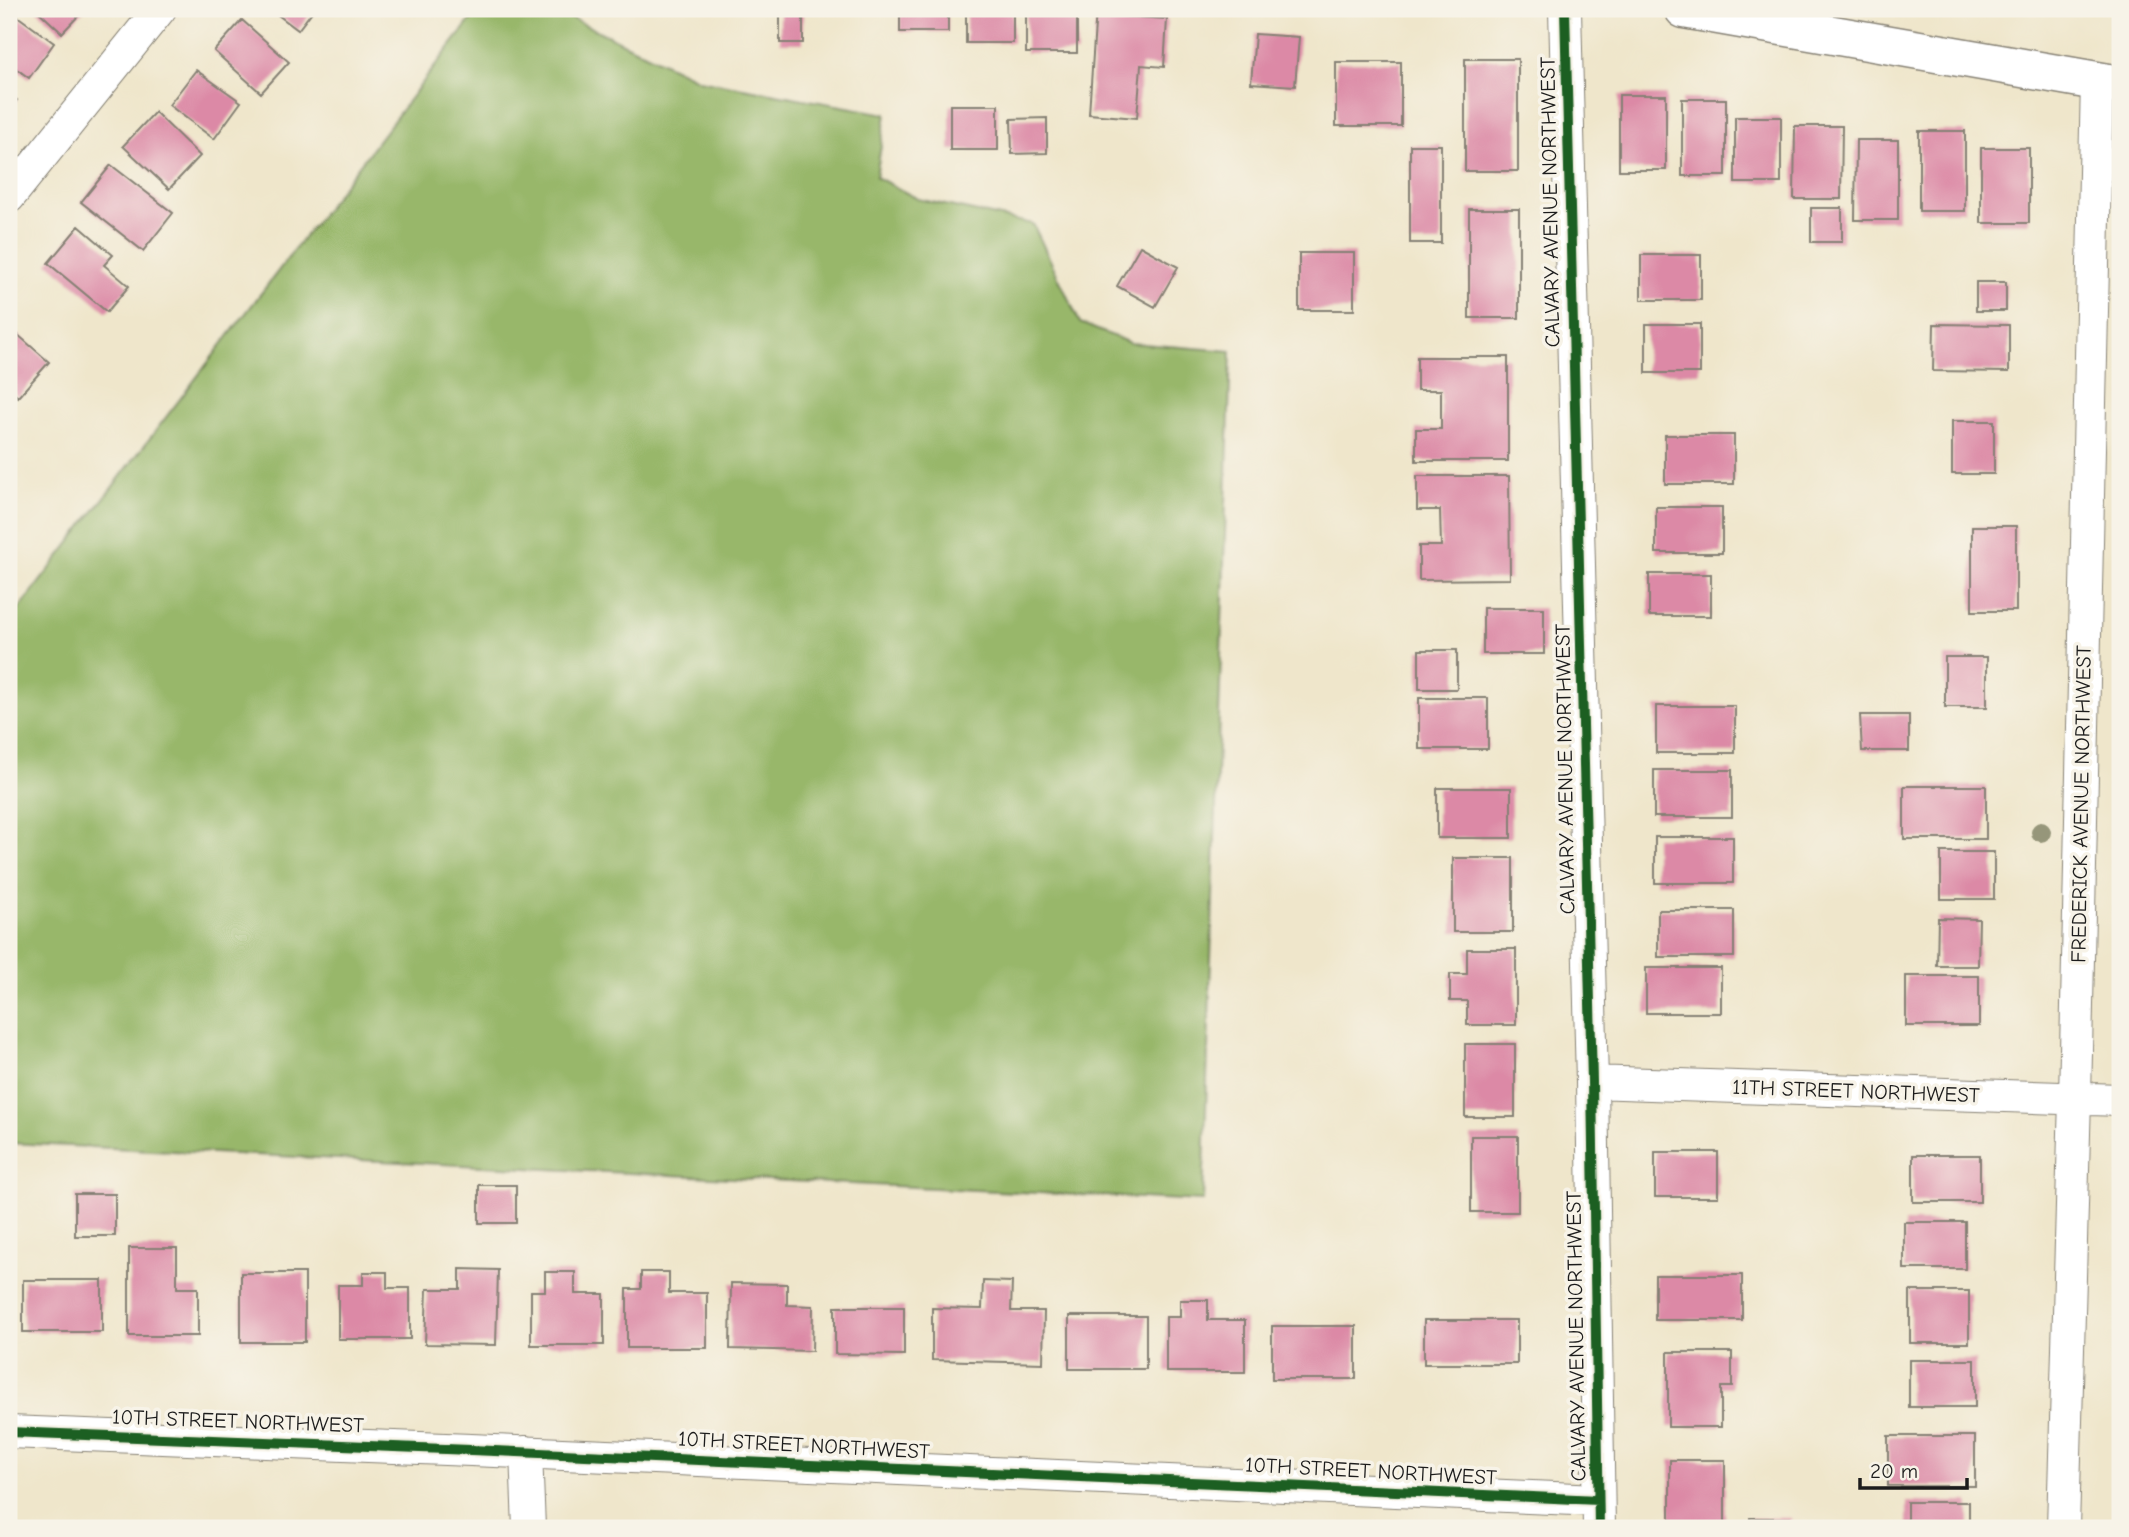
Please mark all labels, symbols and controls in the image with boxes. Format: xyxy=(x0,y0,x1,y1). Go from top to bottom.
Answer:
street label: CALVARY AVENUE NORTHWEST xyxy=(1535,56,1565,348)
street label: CALVARY AVENUE NORTHWEST xyxy=(1550,623,1580,915)
street label: FREDERICK AVENUE NORTHWEST xyxy=(2066,645,2096,963)
street label: 11TH STREET NORTHWEST xyxy=(1732,1075,1980,1107)
street label: CALVARY AVENUE NORTHWEST xyxy=(1561,1190,1591,1482)
street label: 10TH STREET NORTHWEST xyxy=(112,1405,364,1437)
street label: 10TH STREET NORTHWEST xyxy=(678,1426,931,1464)
scale bar xyxy=(1860,1446,1966,1490)
street label: 10TH STREET NORTHWEST xyxy=(1245,1452,1498,1490)
text: 20 m xyxy=(1870,1459,1918,1483)

